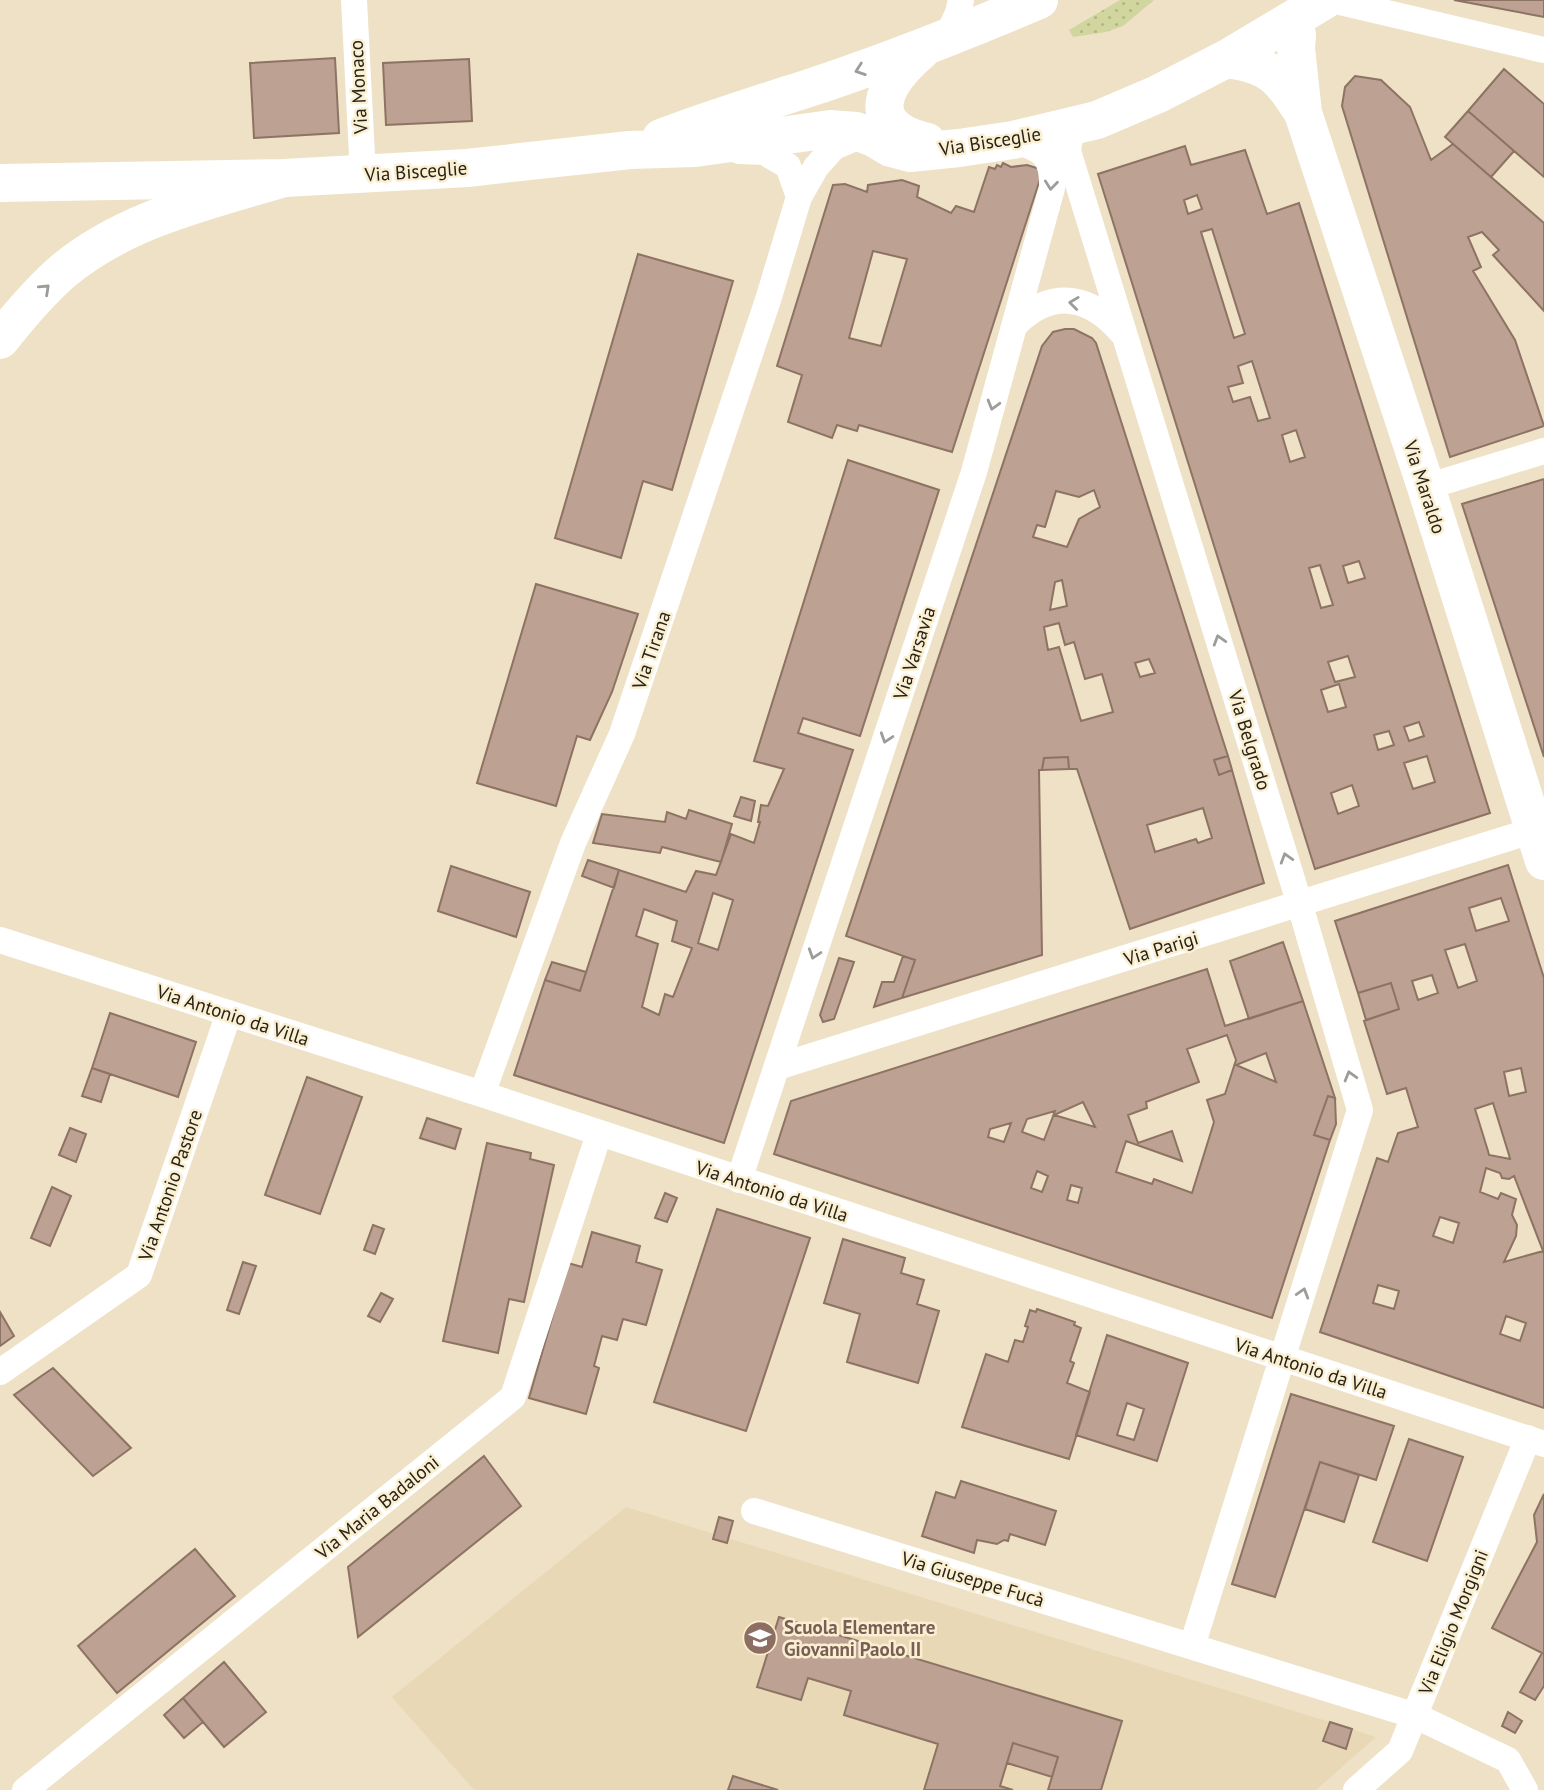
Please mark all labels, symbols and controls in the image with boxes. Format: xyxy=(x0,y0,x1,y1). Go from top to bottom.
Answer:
street label: Via Monaco xyxy=(344,40,372,135)
one-way arrow xyxy=(855,62,867,76)
street label: Via Bisceglie xyxy=(936,121,1043,161)
street label: Via Bisceglie xyxy=(363,155,468,187)
one-way arrow xyxy=(1044,179,1059,191)
one-way arrow xyxy=(36,284,49,297)
one-way arrow xyxy=(1068,295,1080,310)
one-way arrow xyxy=(987,399,1002,411)
street label: Via Maraldo xyxy=(1398,436,1451,537)
street label: Via Varsavia xyxy=(887,603,940,704)
street label: Via Tirana xyxy=(626,608,676,693)
one-way arrow xyxy=(1212,634,1227,646)
street label: Via Belgrado xyxy=(1223,686,1277,793)
one-way arrow xyxy=(880,731,894,743)
one-way arrow xyxy=(1279,852,1294,864)
street label: Via Parigi xyxy=(1120,925,1201,971)
one-way arrow xyxy=(808,947,822,959)
street label: Via Antonio da Villa xyxy=(153,979,312,1051)
one-way arrow xyxy=(1344,1070,1359,1082)
street label: Via Antonio Pastore xyxy=(133,1106,207,1265)
street label: Via Antonio da Villa xyxy=(692,1155,851,1227)
one-way arrow xyxy=(1295,1287,1309,1300)
street label: Via Antonio da Villa xyxy=(1231,1332,1390,1404)
street label: Via Maria Badaloni xyxy=(309,1450,444,1565)
street label: Via Giuseppe Fucà xyxy=(898,1546,1047,1612)
street label: Via Eligio Morgigni xyxy=(1413,1546,1493,1699)
place label: Scuola Elementare Giovanni Paolo II xyxy=(784,1615,935,1661)
school or university icon: Scuola Elementare Giovanni Paolo II xyxy=(741,1619,779,1657)

